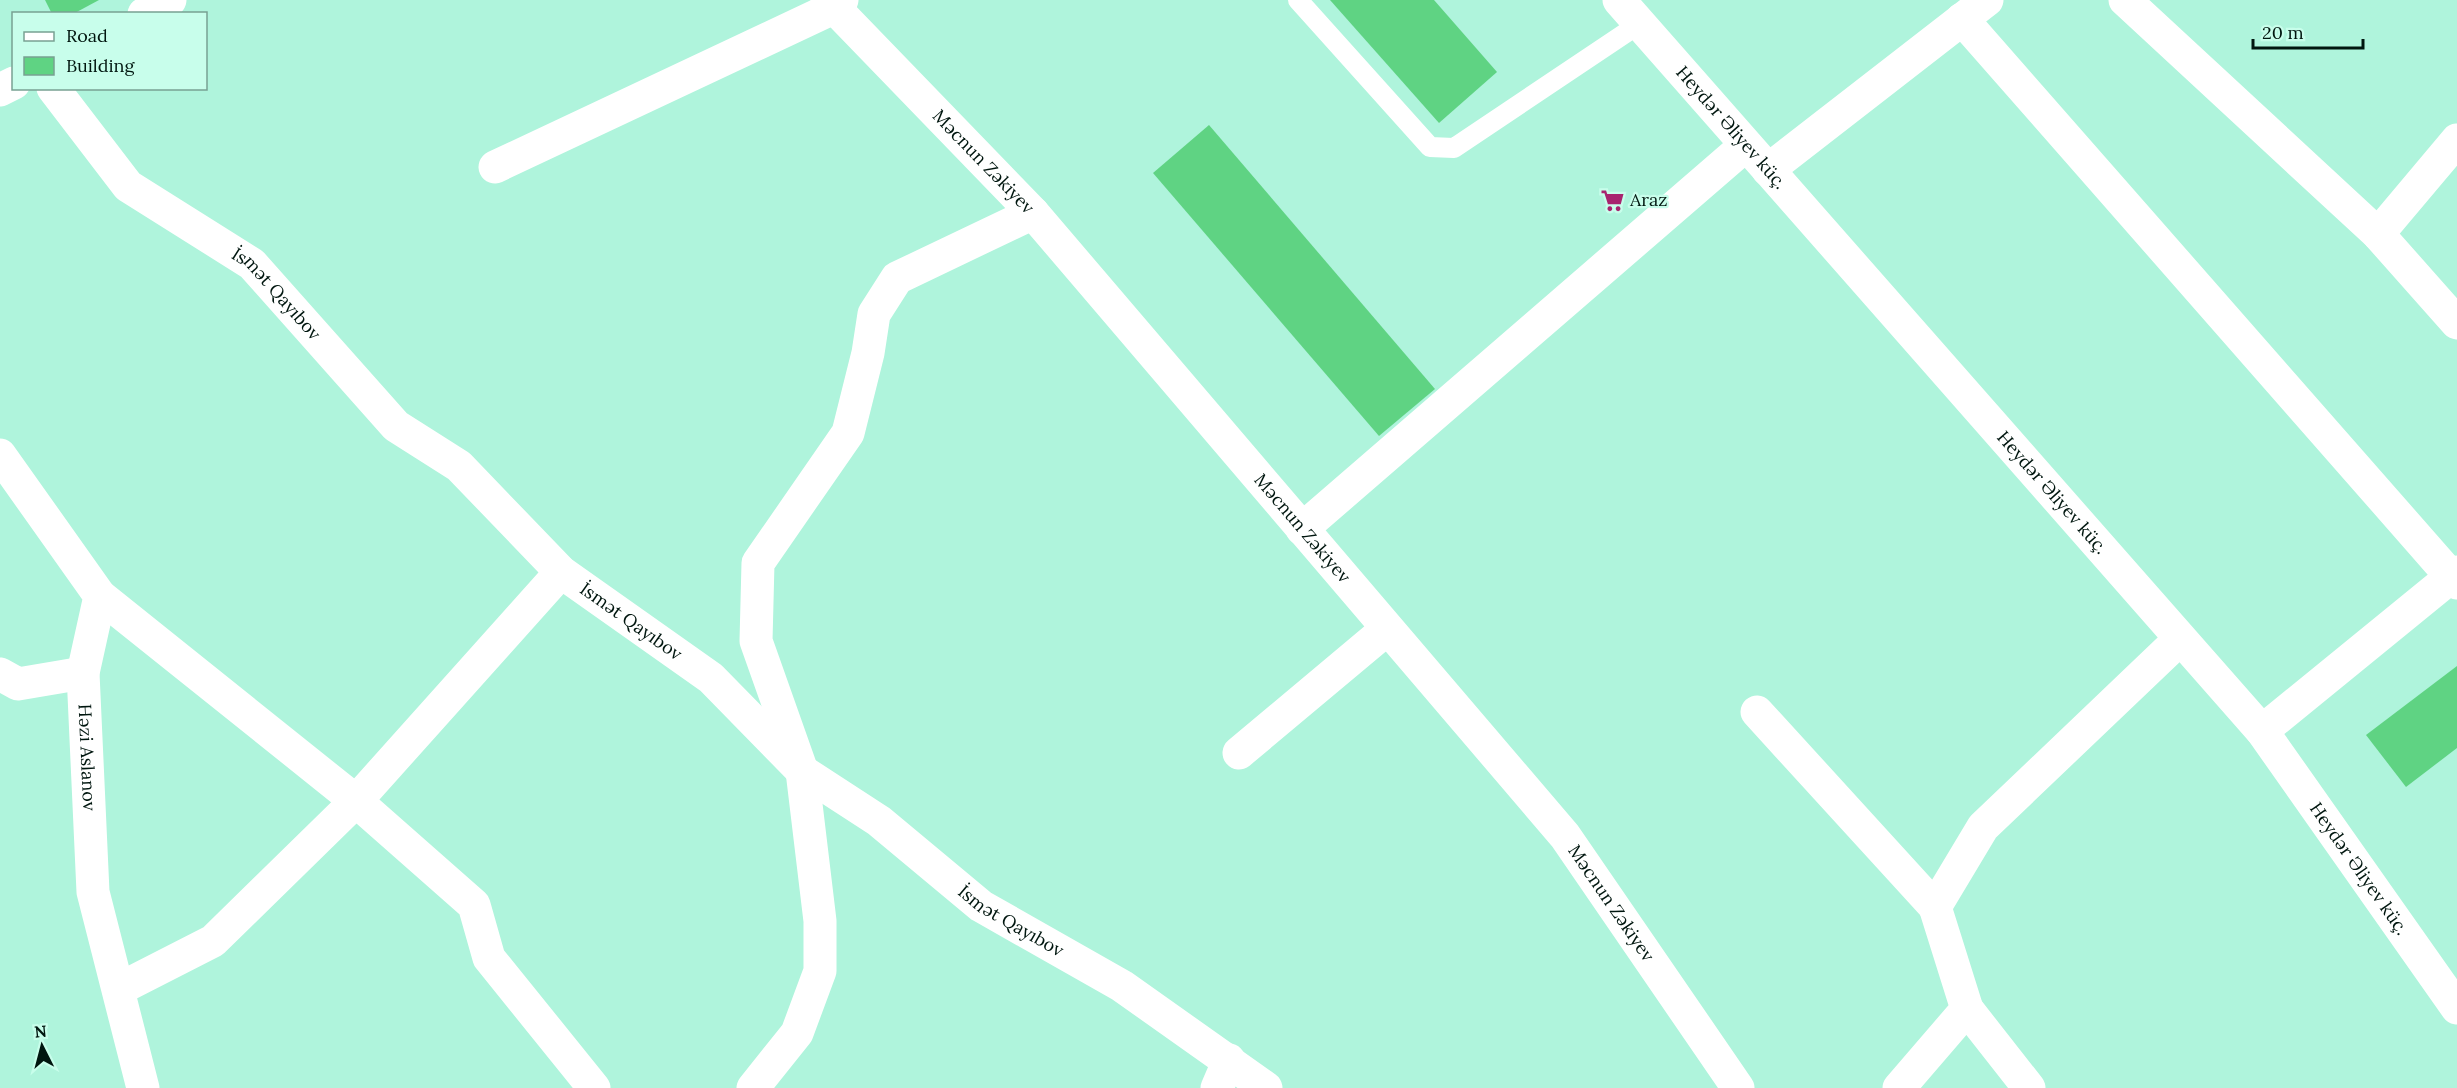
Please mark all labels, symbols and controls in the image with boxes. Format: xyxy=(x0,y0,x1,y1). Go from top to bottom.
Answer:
legend xyxy=(12,12,207,90)
scale bar xyxy=(2253,12,2362,50)
text: 20 m xyxy=(2262,21,2304,44)
text: Road xyxy=(66,24,108,47)
text: Building xyxy=(66,54,136,77)
street label: Heydər Əliyev küç. xyxy=(1671,61,1792,194)
street label: Məcnun Zəkiyev xyxy=(928,104,1040,219)
supermarket icon: Araz xyxy=(1599,187,1625,213)
place label: Araz xyxy=(1629,188,1667,211)
street label: İsmət Qayıbov xyxy=(228,242,327,345)
street label: Heydər Əliyev küç. xyxy=(1992,426,2113,559)
street label: Məcnun Zəkiyev xyxy=(1250,469,1356,588)
street label: İsmət Qayıbov xyxy=(576,577,688,665)
street label: Həzi Aslanov xyxy=(73,703,101,812)
street label: Heydər Əliyev küç. xyxy=(2305,798,2414,939)
street label: Məcnun Zəkiyev xyxy=(1563,840,1660,966)
street label: İsmət Qayıbov xyxy=(953,880,1069,962)
north arrow xyxy=(12,1016,72,1076)
text: N xyxy=(33,1020,48,1042)

